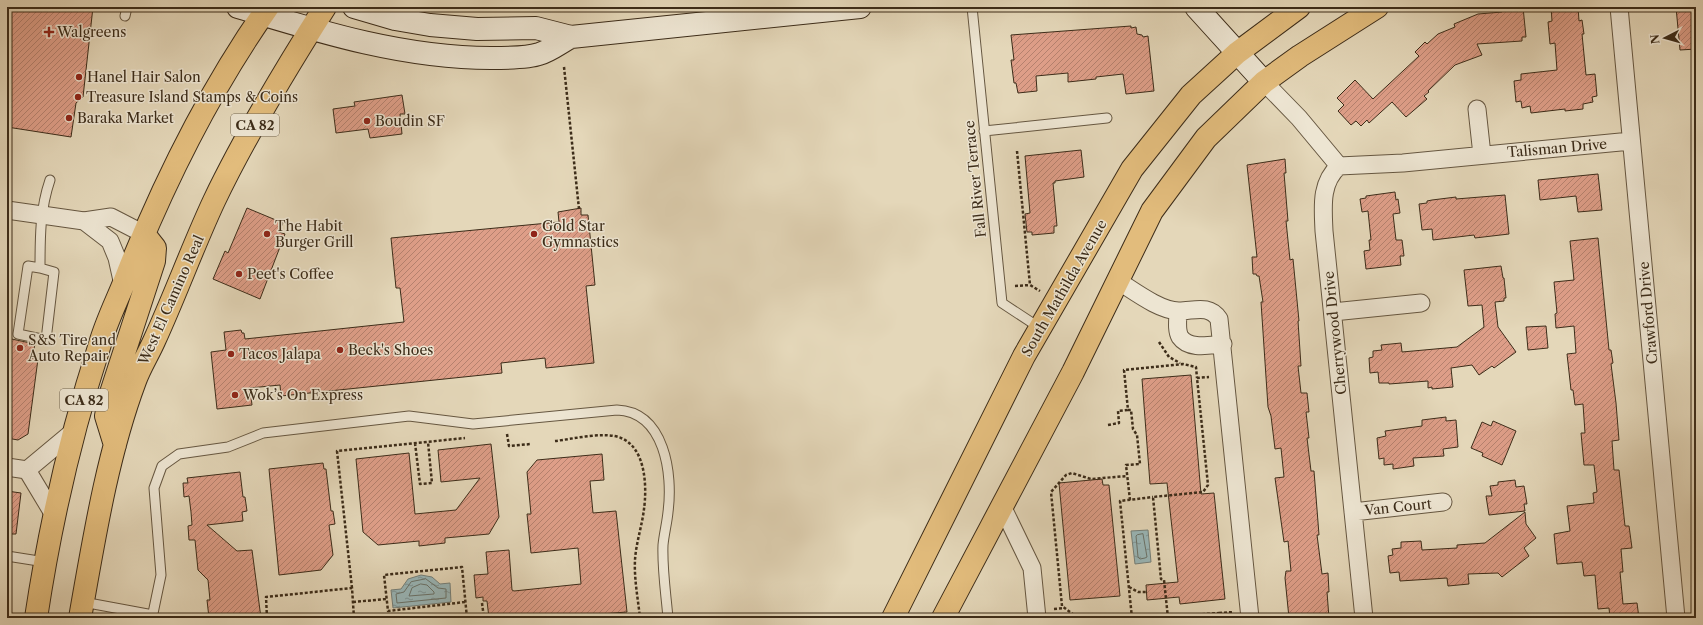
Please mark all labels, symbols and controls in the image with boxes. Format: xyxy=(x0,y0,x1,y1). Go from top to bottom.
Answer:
north arrow xyxy=(1645,18,1685,58)
place label: Walgreens xyxy=(56,23,126,41)
marker: Walgreens xyxy=(44,27,54,37)
text: N xyxy=(1648,33,1663,45)
place label: Hanel Hair Salon xyxy=(87,68,201,86)
marker: Hanel Hair Salon xyxy=(74,72,84,82)
place label: Treasure Island Stamps & Coins xyxy=(86,88,298,106)
marker: Treasure Island Stamps & Coins xyxy=(73,92,83,102)
place label: Baraka Market xyxy=(77,109,174,127)
place label: Boudin SF xyxy=(375,112,445,130)
marker: Baraka Market xyxy=(64,113,74,123)
road number: CA 82 xyxy=(231,114,279,136)
marker: Boudin SF xyxy=(362,116,372,126)
street label: Fall River Terrace xyxy=(960,119,990,238)
street label: Talisman Drive xyxy=(1506,135,1608,161)
street label: South Mathilda Avenue xyxy=(1017,216,1111,360)
place label: The Habit Burger Grill xyxy=(275,217,354,251)
place label: Gold Star Gymnastics xyxy=(542,217,619,251)
marker: The Habit Burger Grill xyxy=(262,229,272,239)
marker: Gold Star Gymnastics xyxy=(529,229,539,239)
street label: West El Camino Real xyxy=(134,232,208,369)
street label: Crawford Drive xyxy=(1635,261,1661,365)
place label: Peet's Coffee xyxy=(247,265,334,283)
marker: Peet's Coffee xyxy=(234,269,244,279)
street label: Cherrywood Drive xyxy=(1320,270,1350,396)
place label: S&S Tire and Auto Repair xyxy=(27,331,116,365)
place label: Beck's Shoes xyxy=(348,341,433,359)
marker: S&S Tire and Auto Repair xyxy=(15,343,25,353)
place label: Tacos Jalapa xyxy=(239,345,322,363)
marker: Beck's Shoes xyxy=(335,345,345,355)
marker: Tacos Jalapa xyxy=(226,349,236,359)
place label: Wok’s On Express xyxy=(242,386,363,404)
road number: CA 82 xyxy=(60,389,108,411)
marker: Wok’s On Express xyxy=(230,390,240,400)
street label: Van Court xyxy=(1362,495,1433,520)

